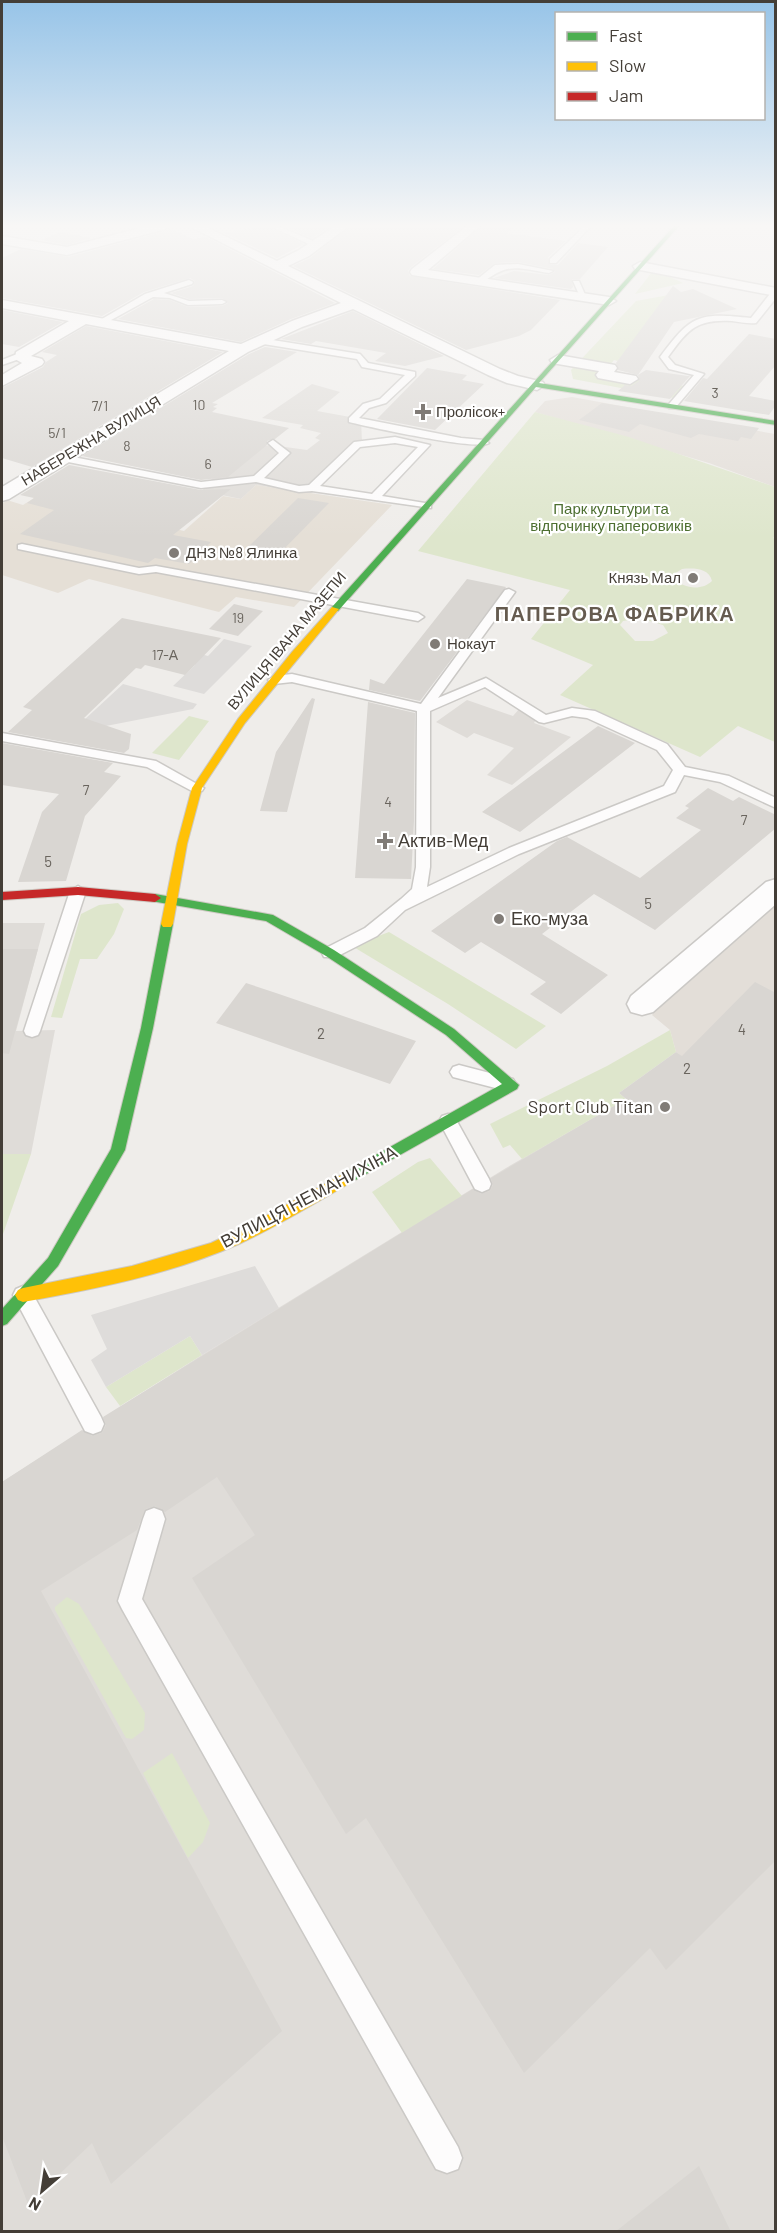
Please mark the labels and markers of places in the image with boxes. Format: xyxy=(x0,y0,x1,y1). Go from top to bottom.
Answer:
place label: Пролісок+ xyxy=(436,402,505,420)
marker: Пролісок+ xyxy=(414,403,432,421)
place label: ДНЗ №8 Ялинка xyxy=(186,543,298,561)
marker: ДНЗ №8 Ялинка xyxy=(167,546,181,560)
place label: Князь Мал xyxy=(608,568,681,586)
marker: Князь Мал xyxy=(686,571,700,585)
place label: Нокаут xyxy=(447,634,496,652)
marker: Нокаут xyxy=(428,637,442,651)
place label: Актив-Мед xyxy=(398,829,489,851)
marker: Актив-Мед xyxy=(376,832,394,850)
place label: Еко-муза xyxy=(511,907,589,929)
marker: Еко-муза xyxy=(492,912,506,926)
place label: Sport Club Titan xyxy=(528,1095,653,1117)
marker: Sport Club Titan xyxy=(658,1100,672,1114)

